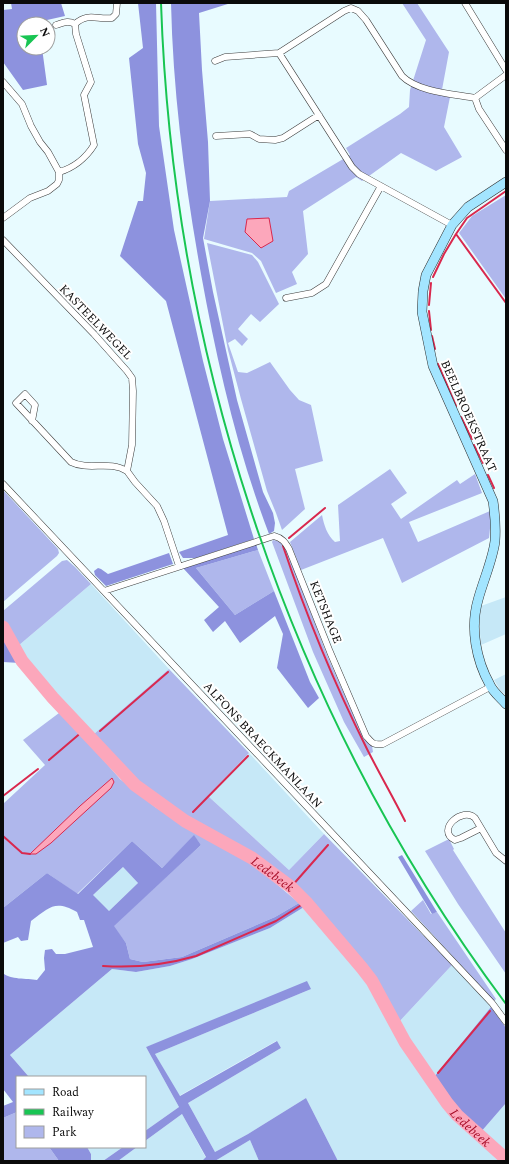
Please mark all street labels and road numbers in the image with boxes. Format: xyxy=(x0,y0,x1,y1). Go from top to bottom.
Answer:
street label: KASTEELWEGEL xyxy=(54,280,137,365)
street label: BEELBROEKSTRAAT xyxy=(435,357,502,475)
street label: KETSHAGE xyxy=(304,578,347,646)
street label: ALFONS BRAECKMANLAAN xyxy=(199,678,327,813)

